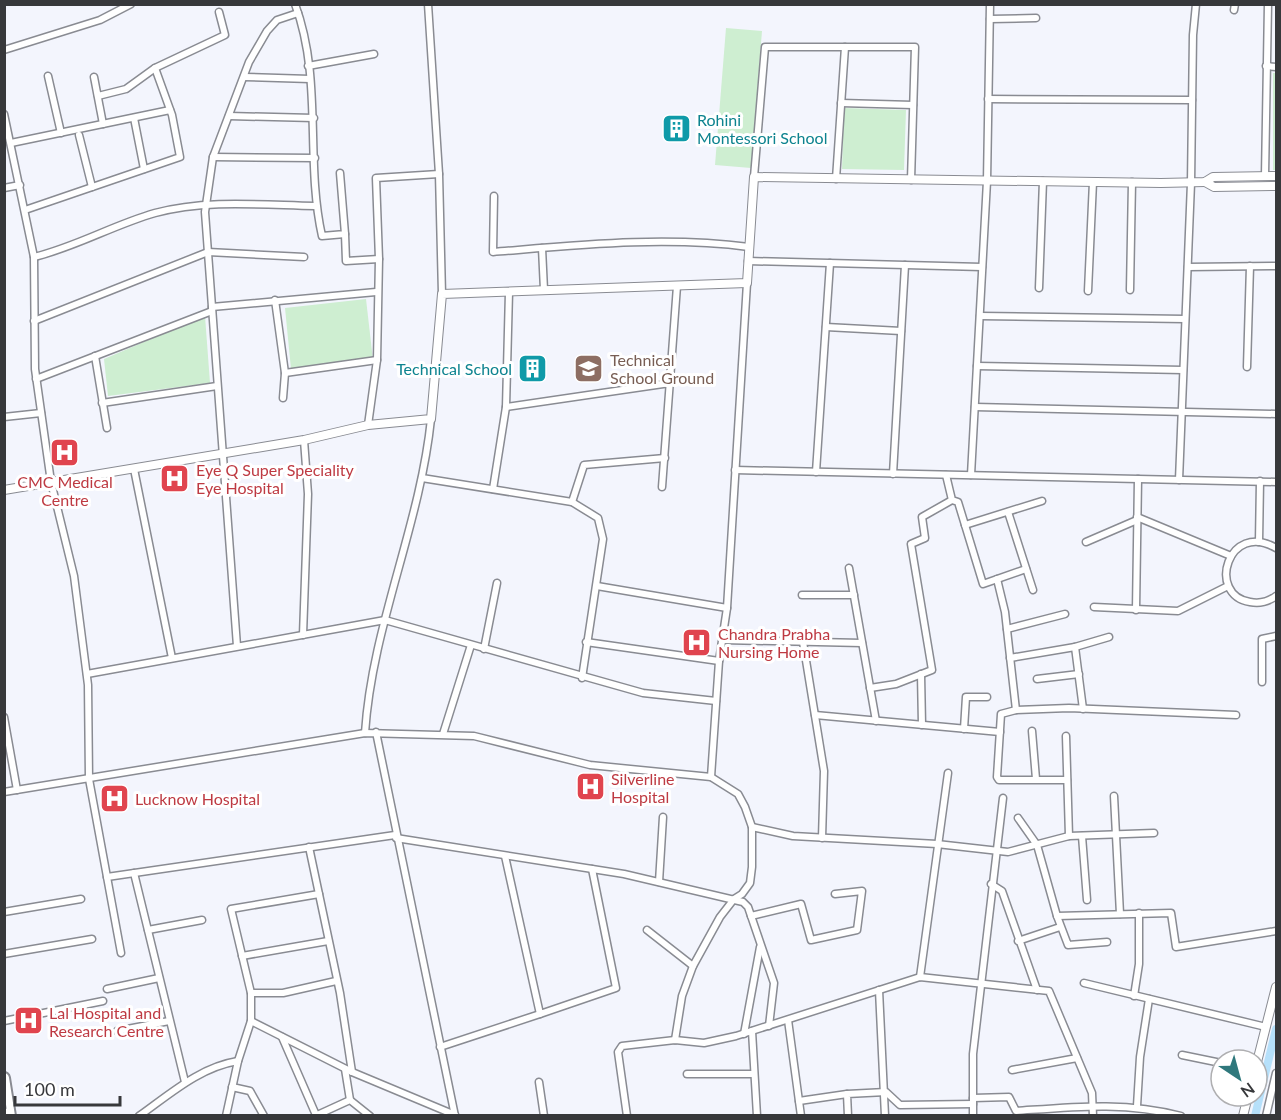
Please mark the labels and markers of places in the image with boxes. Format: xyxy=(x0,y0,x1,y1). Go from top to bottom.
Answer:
place label: Rohini Montessori School xyxy=(697,110,827,147)
building icon: Rohini Montessori School xyxy=(660,112,692,144)
place label: Technical School Ground xyxy=(610,350,714,387)
building icon: Technical School xyxy=(517,352,549,384)
school or university icon: Technical School Ground xyxy=(573,352,605,384)
place label: Technical School xyxy=(396,359,512,378)
hospital icon: CMC Medical Centre xyxy=(49,437,81,469)
place label: Eye Q Super Speciality Eye Hospital xyxy=(196,460,355,497)
hospital icon: Eye Q Super Speciality Eye Hospital xyxy=(159,462,191,494)
place label: CMC Medical Centre xyxy=(17,472,113,509)
place label: Chandra Prabha Nursing Home xyxy=(718,624,830,661)
hospital icon: Chandra Prabha Nursing Home xyxy=(681,626,713,658)
place label: Silverline Hospital xyxy=(611,769,675,806)
hospital icon: Silverline Hospital xyxy=(574,771,606,803)
hospital icon: Lucknow Hospital xyxy=(98,782,130,814)
place label: Lucknow Hospital xyxy=(135,789,260,808)
place label: Lal Hospital and Research Centre xyxy=(49,1003,164,1040)
hospital icon: Lal Hospital and Research Centre xyxy=(12,1005,44,1037)

